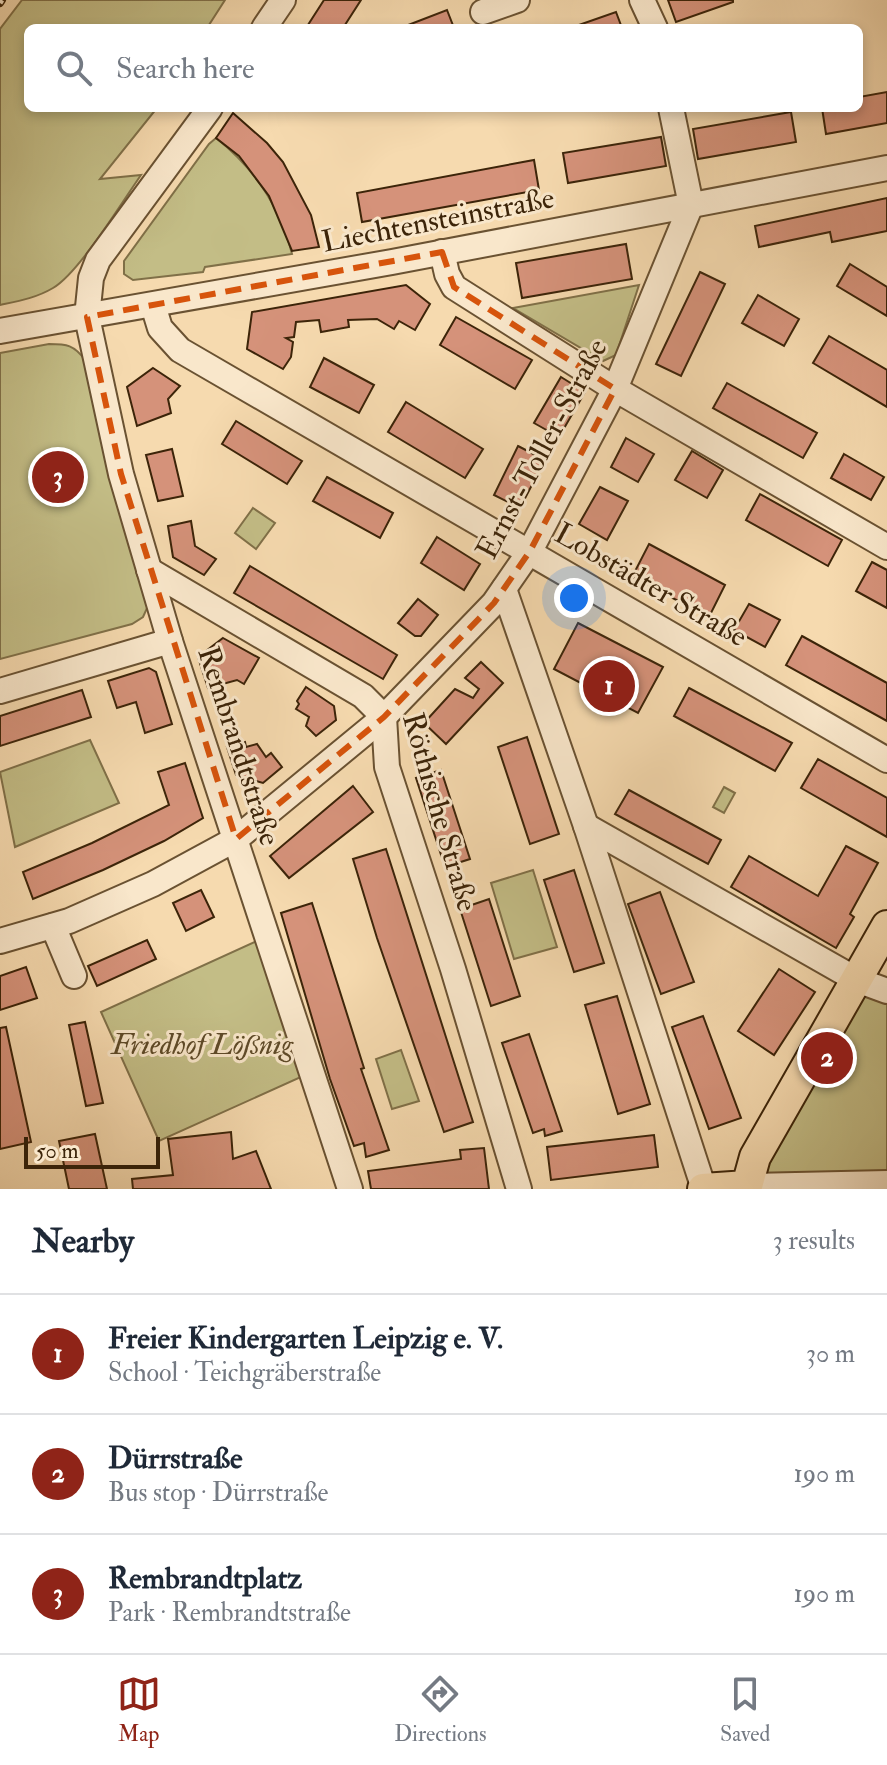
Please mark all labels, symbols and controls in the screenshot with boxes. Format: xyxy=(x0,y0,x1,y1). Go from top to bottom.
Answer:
search box xyxy=(24,24,863,112)
icon: search xyxy=(52,46,96,90)
text: Search here xyxy=(116,50,255,87)
street label: Liechtensteinstraße xyxy=(319,179,557,261)
street label: Ernst-Toller-Straße xyxy=(468,333,616,565)
pin: 3 xyxy=(32,447,84,507)
street label: Lobstädter Straße xyxy=(548,515,754,655)
your location xyxy=(554,578,594,618)
street label: Rembrandtstraße xyxy=(189,642,289,850)
pin: 1 xyxy=(583,656,635,716)
street label: Röthische Straße xyxy=(394,709,486,915)
park label: Friedhof Lößnig xyxy=(109,1026,294,1063)
pin: 2 xyxy=(801,1028,853,1088)
scale bar xyxy=(24,1133,160,1169)
text: 50 m xyxy=(36,1137,78,1165)
text: Nearby xyxy=(32,1220,134,1263)
text: 3 results xyxy=(773,1225,855,1257)
text: Freier Kindergarten Leipzig e. V. xyxy=(108,1320,503,1357)
text: 1 xyxy=(53,1338,63,1370)
text: 30 m xyxy=(806,1338,855,1370)
text: School · Teichgräberstraße xyxy=(108,1357,381,1389)
text: Dürrstraße xyxy=(108,1440,243,1477)
text: 2 xyxy=(51,1458,65,1490)
text: 190 m xyxy=(794,1458,855,1490)
text: Bus stop · Dürrstraße xyxy=(108,1477,328,1509)
text: Rembrandtplatz xyxy=(108,1560,302,1597)
text: 3 xyxy=(53,1578,63,1610)
text: 190 m xyxy=(794,1578,855,1610)
text: Park · Rembrandtstraße xyxy=(108,1597,351,1629)
tab: Map xyxy=(117,1672,161,1748)
tab: Directions xyxy=(394,1672,487,1748)
tab: Saved xyxy=(720,1672,770,1748)

